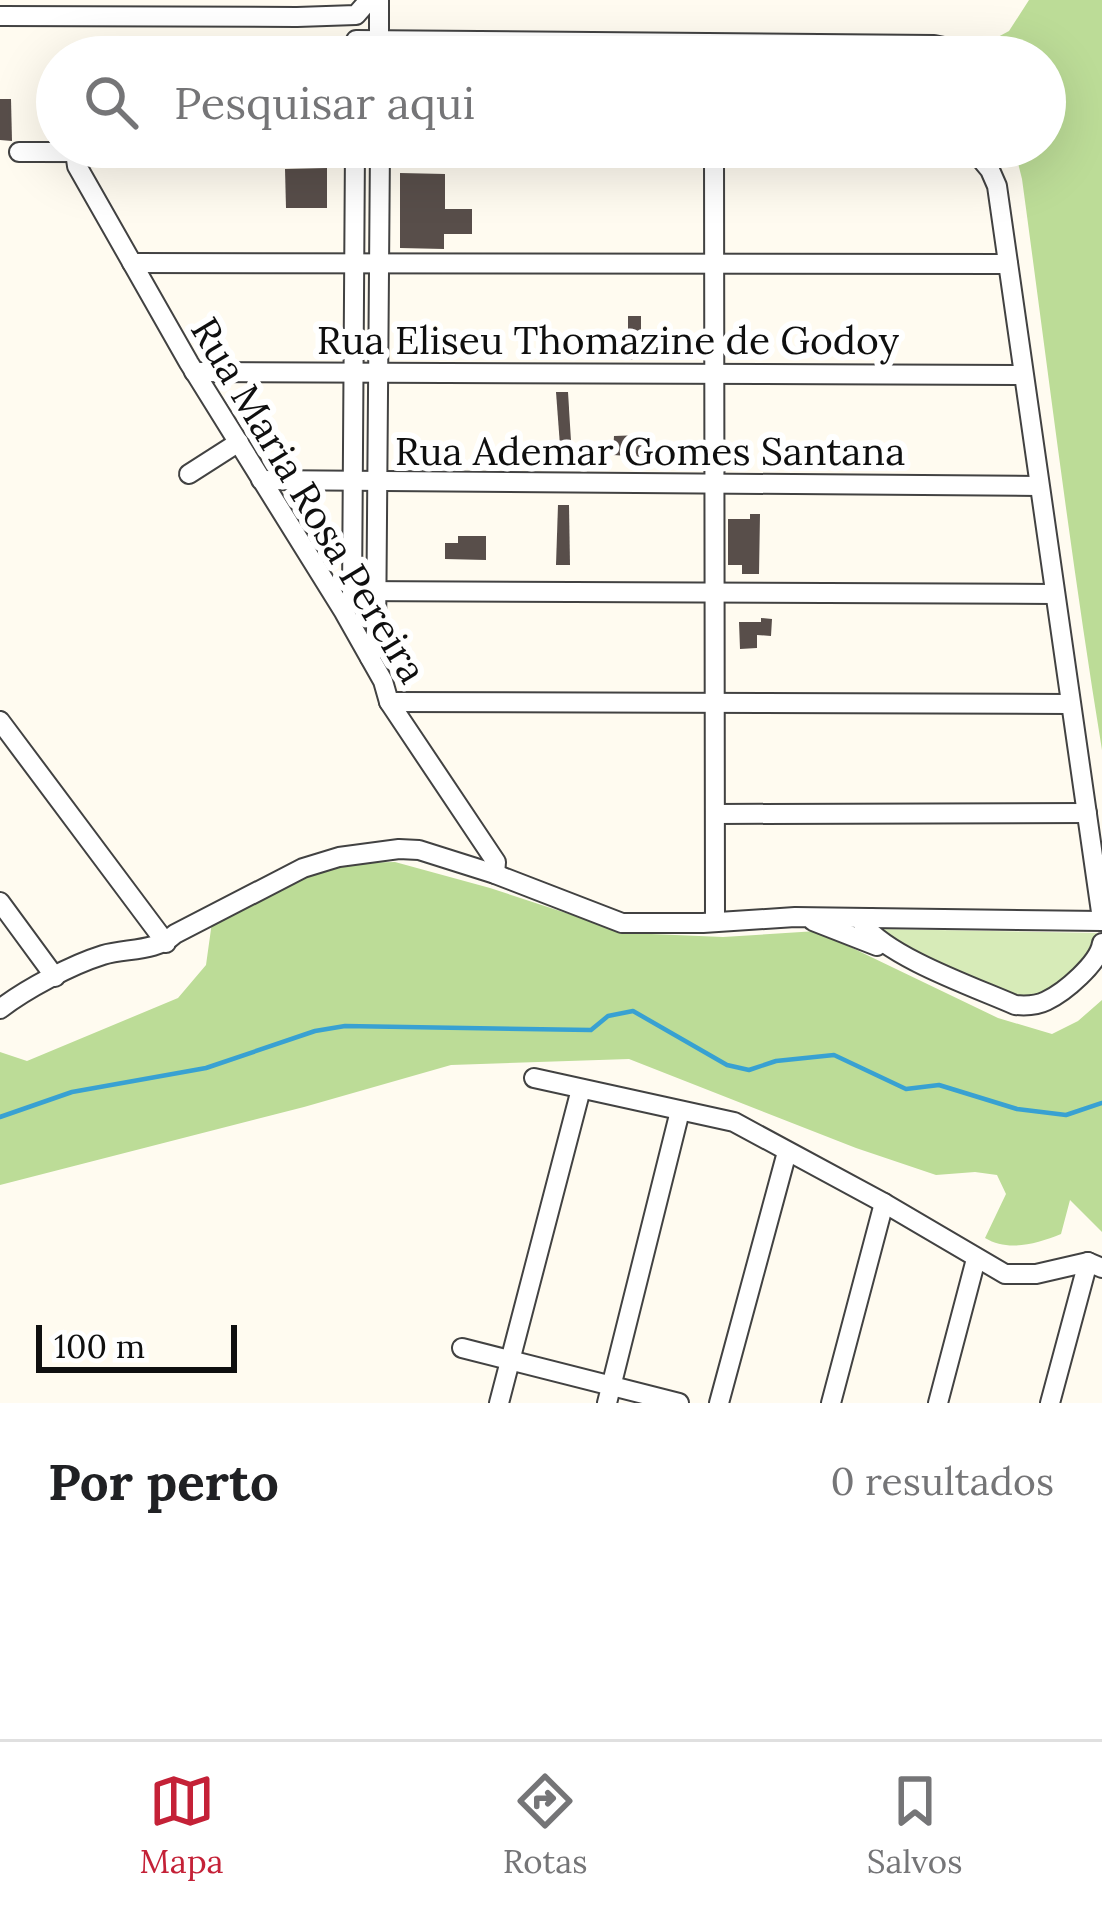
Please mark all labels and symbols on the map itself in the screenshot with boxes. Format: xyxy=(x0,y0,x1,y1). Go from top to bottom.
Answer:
street label: Rua Maria Rosa Pereira xyxy=(180,308,438,692)
street label: Rua Eliseu Thomazine de Godoy xyxy=(317,315,900,365)
street label: Rua Ademar Gomes Santana xyxy=(395,426,905,476)
scale bar xyxy=(36,1319,237,1372)

